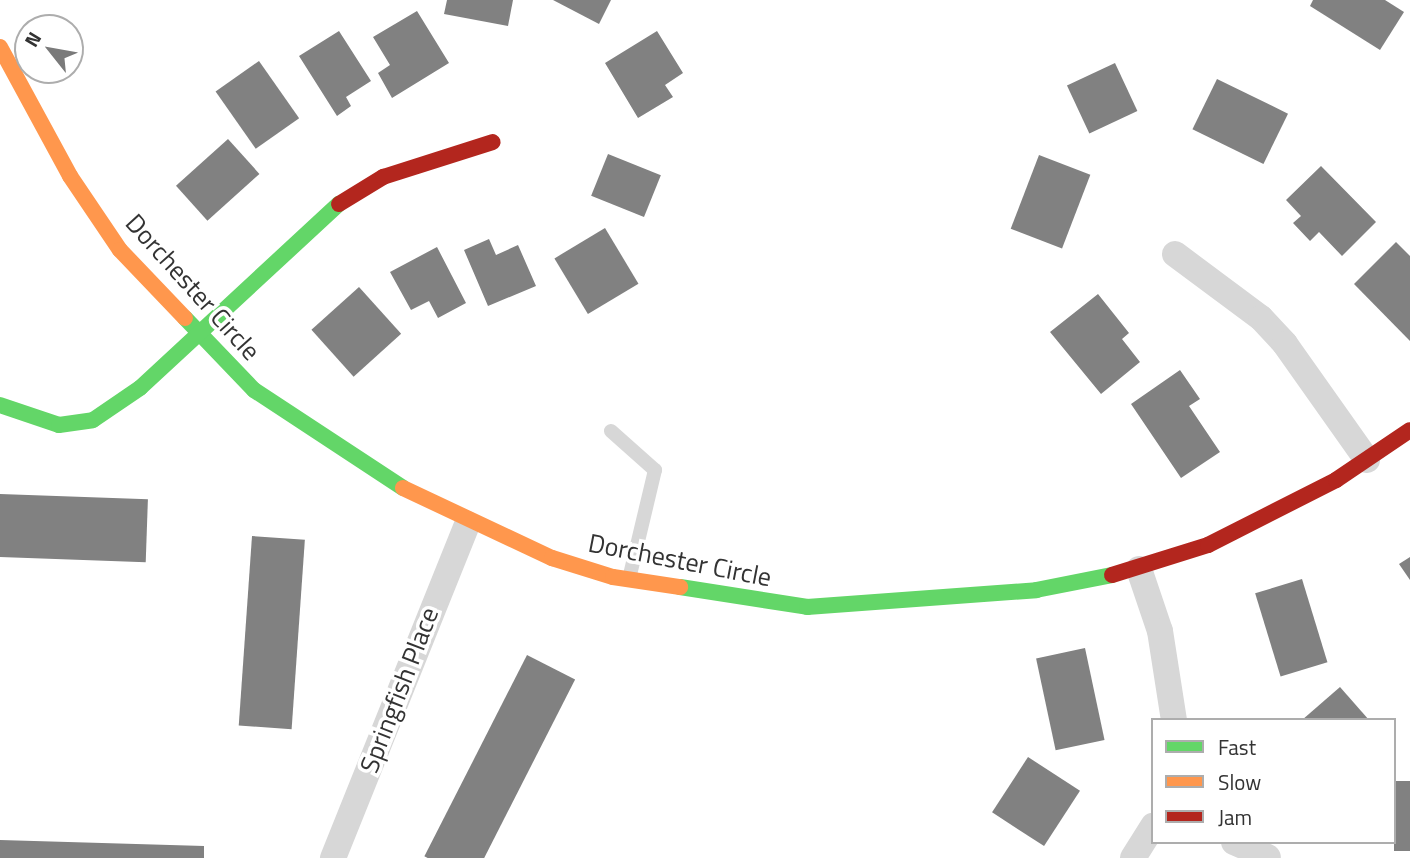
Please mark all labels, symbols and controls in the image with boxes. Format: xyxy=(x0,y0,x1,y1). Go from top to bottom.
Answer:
north arrow xyxy=(14,14,84,84)
text: N xyxy=(16,26,48,52)
street label: Dorchester Circle xyxy=(119,208,267,366)
street label: Dorchester Circle xyxy=(586,527,774,593)
street label: Springfish Place xyxy=(353,603,445,777)
legend xyxy=(1151,718,1396,844)
text: Fast xyxy=(1218,731,1256,763)
text: Slow xyxy=(1218,766,1261,798)
text: Jam xyxy=(1218,801,1252,833)

